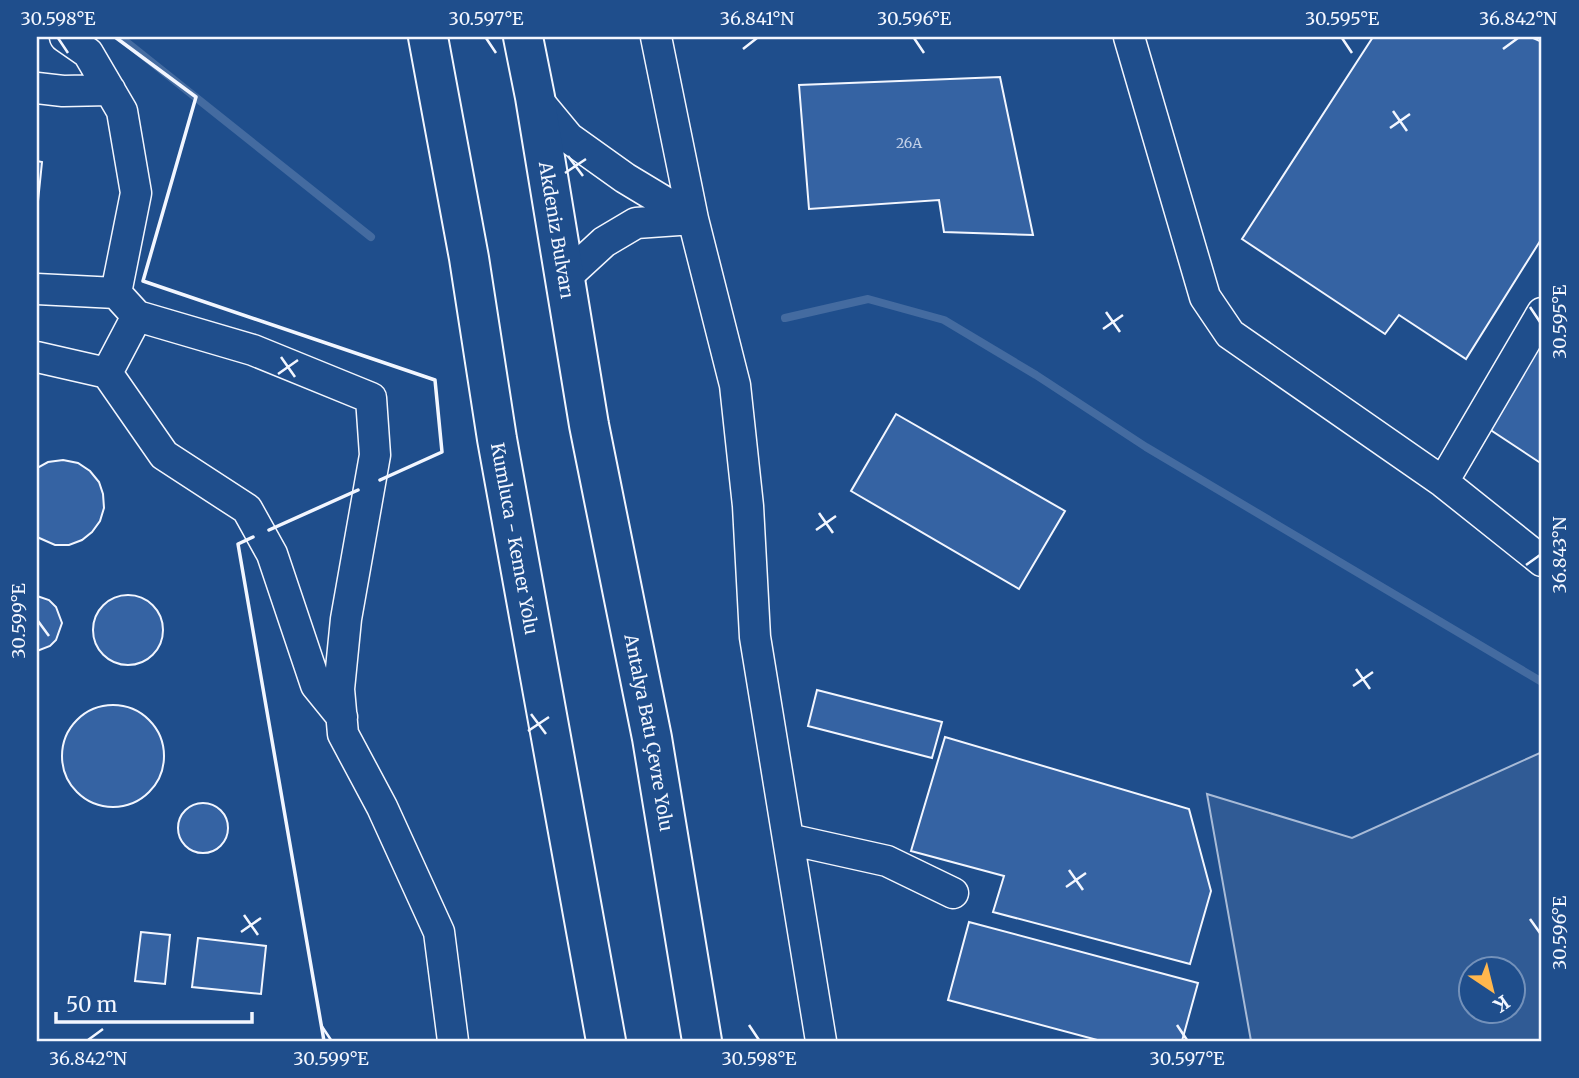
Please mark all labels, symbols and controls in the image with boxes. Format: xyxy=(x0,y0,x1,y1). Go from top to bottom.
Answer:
text: 30.598°E xyxy=(21,7,96,30)
text: 30.597°E xyxy=(449,7,524,30)
text: 36.841°N xyxy=(720,7,794,30)
text: 30.596°E xyxy=(877,7,952,30)
text: 30.595°E xyxy=(1305,7,1380,30)
text: 36.842°N xyxy=(1479,7,1557,30)
house number: 26A xyxy=(896,134,922,152)
street label: Akdeniz Bulvarı xyxy=(534,159,580,300)
text: 30.595°E xyxy=(1548,284,1571,359)
street label: Kumluca - Kemer Yolu xyxy=(486,441,544,636)
text: 36.843°N xyxy=(1548,517,1571,593)
text: 30.599°E xyxy=(7,583,30,659)
street label: Antalya Batı Çevre Yolu xyxy=(620,631,679,833)
text: 30.596°E xyxy=(1548,895,1571,970)
north arrow xyxy=(1456,956,1526,1026)
scale bar xyxy=(56,980,252,1024)
text: K xyxy=(1488,990,1514,1018)
text: 50 m xyxy=(66,991,117,1018)
text: 36.842°N xyxy=(49,1047,127,1070)
text: 30.599°E xyxy=(293,1047,369,1070)
text: 30.598°E xyxy=(722,1047,797,1070)
text: 30.597°E xyxy=(1150,1047,1225,1070)

